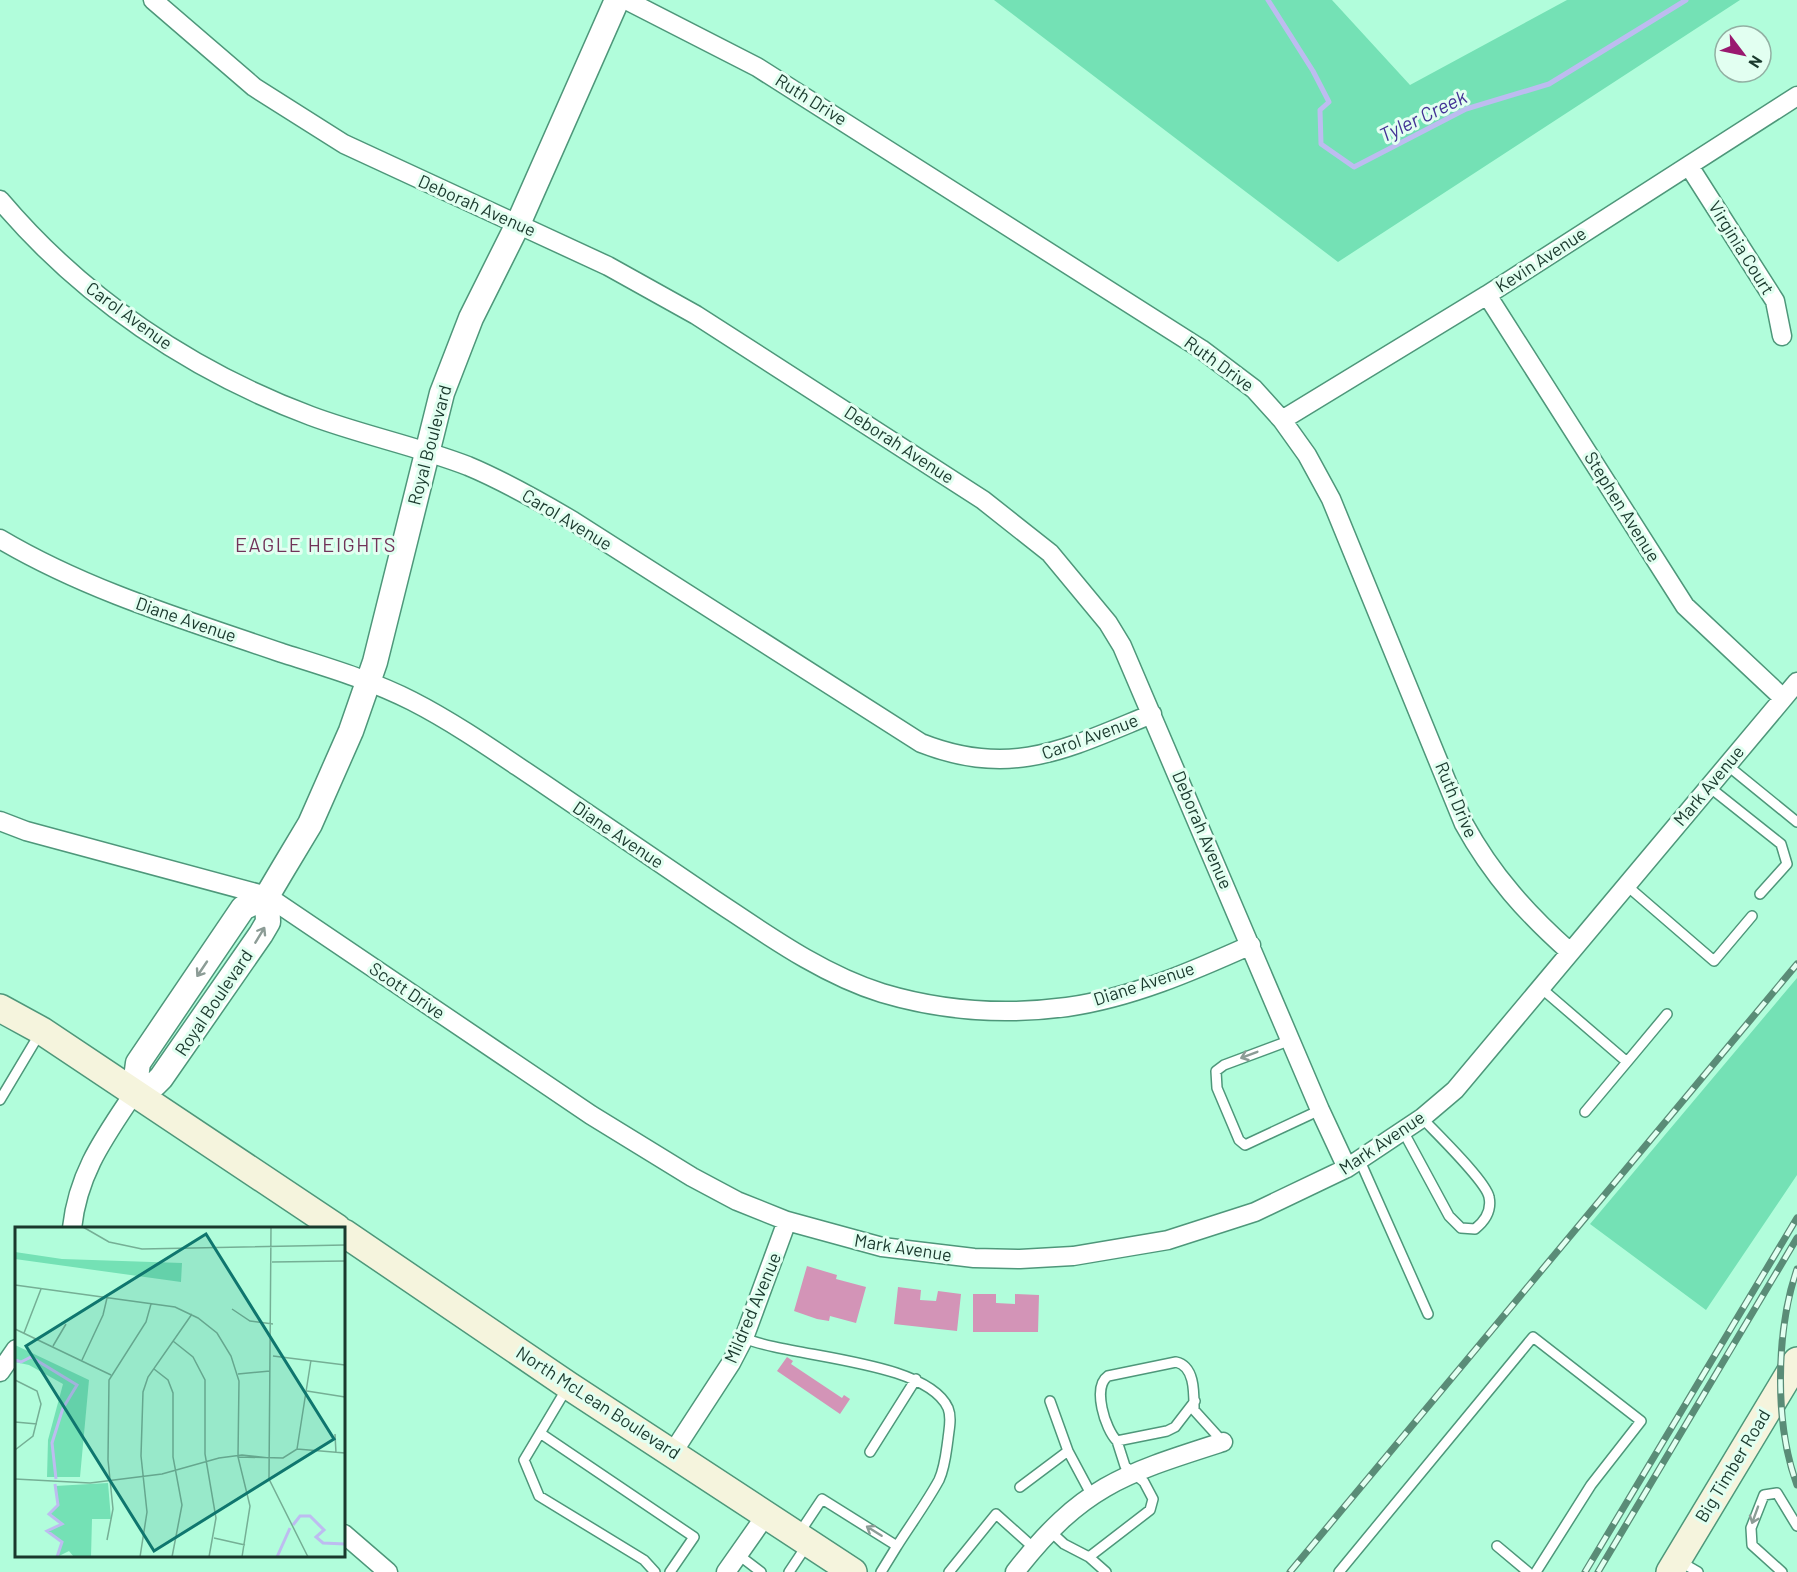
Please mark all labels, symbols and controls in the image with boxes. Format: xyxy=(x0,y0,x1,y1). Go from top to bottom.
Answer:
north arrow xyxy=(1713,24,1773,84)
text: N xyxy=(1745,53,1767,72)
street label: Ruth Drive xyxy=(772,68,852,130)
water label: Tyler Creek xyxy=(1375,84,1470,147)
street label: Deborah Avenue xyxy=(415,169,540,241)
street label: Virginia Court xyxy=(1704,196,1779,298)
street label: Kevin Avenue xyxy=(1491,222,1590,297)
street label: Carol Avenue xyxy=(82,277,177,354)
street label: Ruth Drive xyxy=(1181,331,1259,396)
street label: Royal Boulevard xyxy=(402,382,456,507)
street label: Deborah Avenue xyxy=(841,401,959,488)
street label: Stephen Avenue xyxy=(1580,447,1666,566)
street label: Carol Avenue xyxy=(518,484,617,555)
district label: EAGLE HEIGHTS xyxy=(235,532,397,556)
street label: Diane Avenue xyxy=(133,592,239,647)
street label: Carol Avenue xyxy=(1038,708,1141,764)
street label: Mark Avenue xyxy=(1668,741,1748,830)
street label: Ruth Drive xyxy=(1431,758,1483,841)
street label: Deborah Avenue xyxy=(1168,767,1238,892)
street label: Diane Avenue xyxy=(569,796,668,873)
one-way arrow xyxy=(254,927,266,944)
street label: Royal Boulevard xyxy=(170,945,257,1060)
street label: Diane Avenue xyxy=(1090,956,1197,1010)
street label: Scott Drive xyxy=(366,957,449,1023)
one-way arrow xyxy=(195,961,208,978)
one-way arrow xyxy=(1240,1051,1259,1062)
street label: Mark Avenue xyxy=(1334,1106,1428,1179)
inset map xyxy=(15,1227,345,1557)
street label: Mark Avenue xyxy=(853,1228,953,1266)
street label: Mildred Avenue xyxy=(719,1249,785,1366)
street label: North McLean Boulevard xyxy=(512,1341,685,1463)
street label: Big Timber Road xyxy=(1690,1405,1774,1526)
one-way arrow xyxy=(1749,1505,1760,1523)
one-way arrow xyxy=(866,1525,883,1537)

